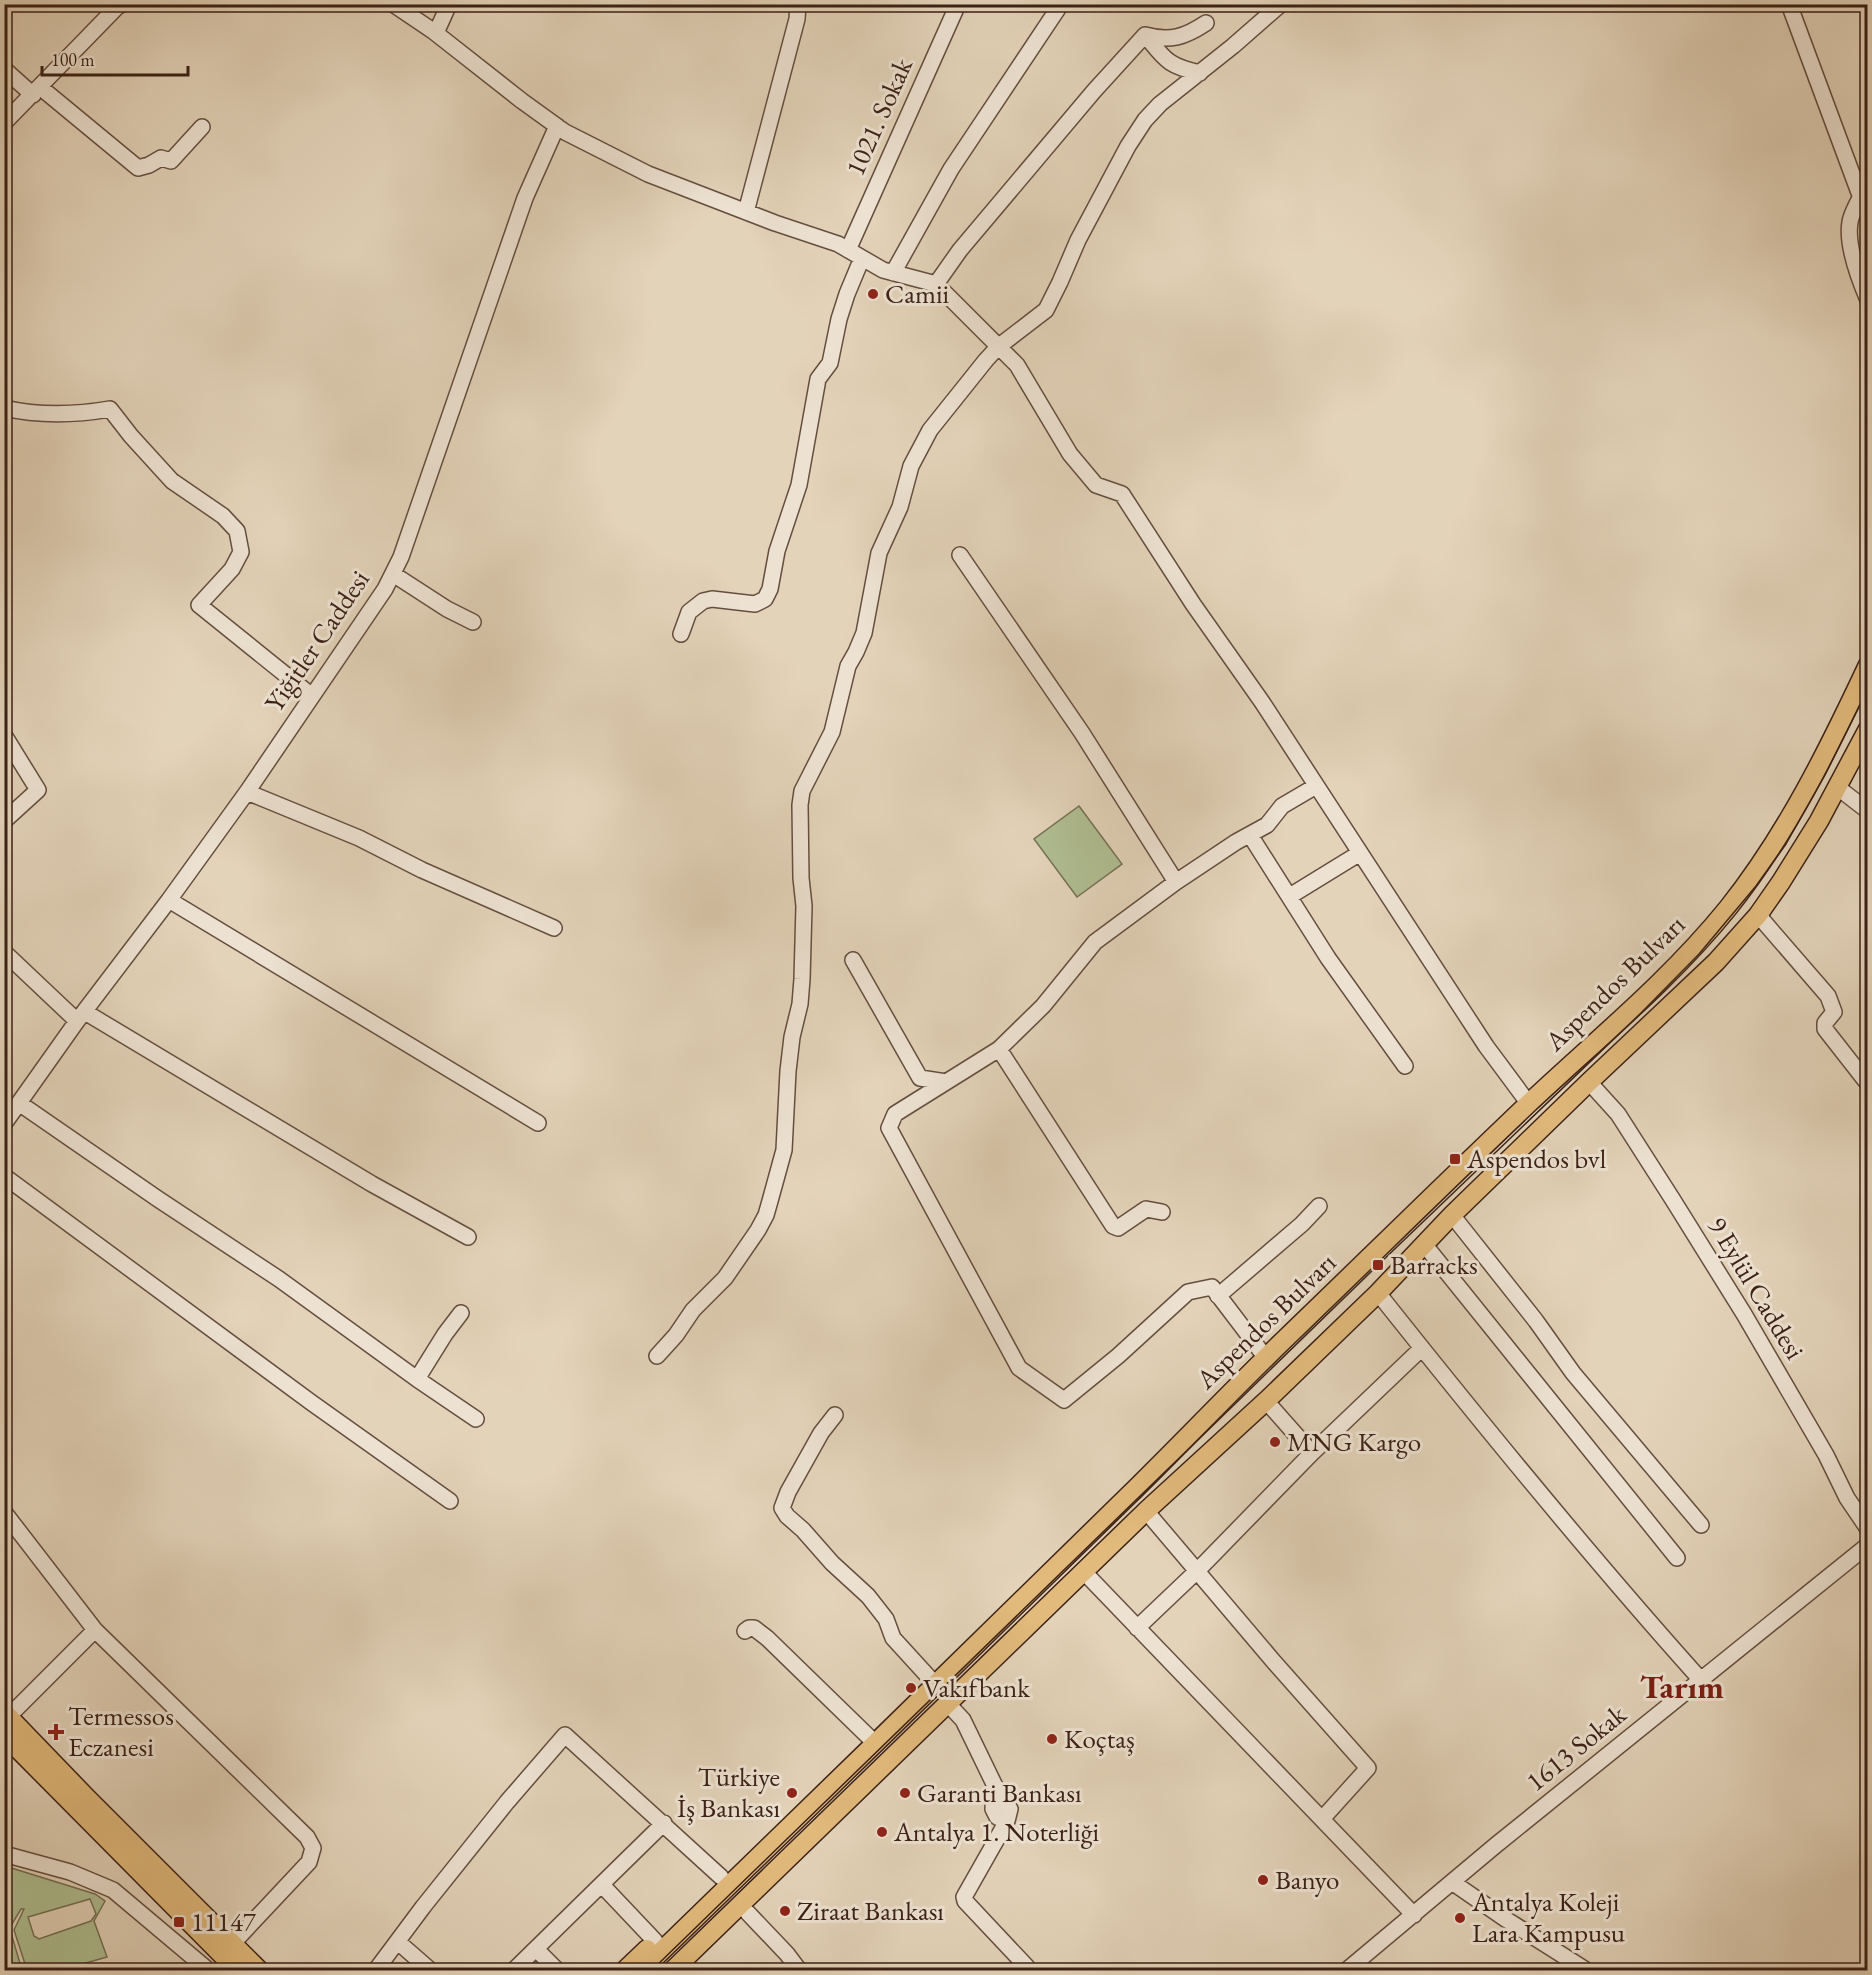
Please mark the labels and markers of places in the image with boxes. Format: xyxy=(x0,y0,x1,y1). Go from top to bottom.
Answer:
place label: Camii xyxy=(885,276,950,311)
marker: Camii xyxy=(866,287,880,301)
place label: Aspendos bvl xyxy=(1466,1141,1606,1176)
marker: Aspendos bvl xyxy=(1448,1152,1462,1166)
place label: Barracks xyxy=(1390,1247,1478,1282)
marker: Barracks xyxy=(1371,1258,1385,1272)
place label: MNG Kargo xyxy=(1287,1424,1421,1459)
marker: MNG Kargo xyxy=(1268,1435,1282,1449)
place label: Vakıfbank xyxy=(923,1670,1030,1705)
marker: Vakıfbank xyxy=(904,1681,918,1695)
place label: Termessos Eczanesi xyxy=(68,1698,174,1764)
place label: Koçtaş xyxy=(1064,1721,1135,1756)
marker: Termessos Eczanesi xyxy=(49,1725,63,1739)
marker: Koçtaş xyxy=(1045,1732,1059,1746)
place label: Türkiye İş Bankası xyxy=(677,1759,780,1825)
place label: Garanti Bankası xyxy=(917,1775,1082,1810)
marker: Türkiye İş Bankası xyxy=(785,1786,799,1800)
marker: Garanti Bankası xyxy=(898,1786,912,1800)
place label: Antalya 1. Noterliği xyxy=(893,1814,1099,1849)
marker: Antalya 1. Noterliği xyxy=(875,1825,889,1839)
place label: Banyo xyxy=(1275,1862,1339,1897)
marker: Banyo xyxy=(1256,1873,1270,1887)
place label: Antalya Koleji Lara Kampusu xyxy=(1471,1884,1625,1950)
place label: Ziraat Bankası xyxy=(797,1893,944,1928)
place label: 11147 xyxy=(191,1904,257,1939)
marker: Ziraat Bankası xyxy=(778,1904,792,1918)
marker: Antalya Koleji Lara Kampusu xyxy=(1453,1911,1467,1925)
marker: 11147 xyxy=(172,1915,186,1929)

